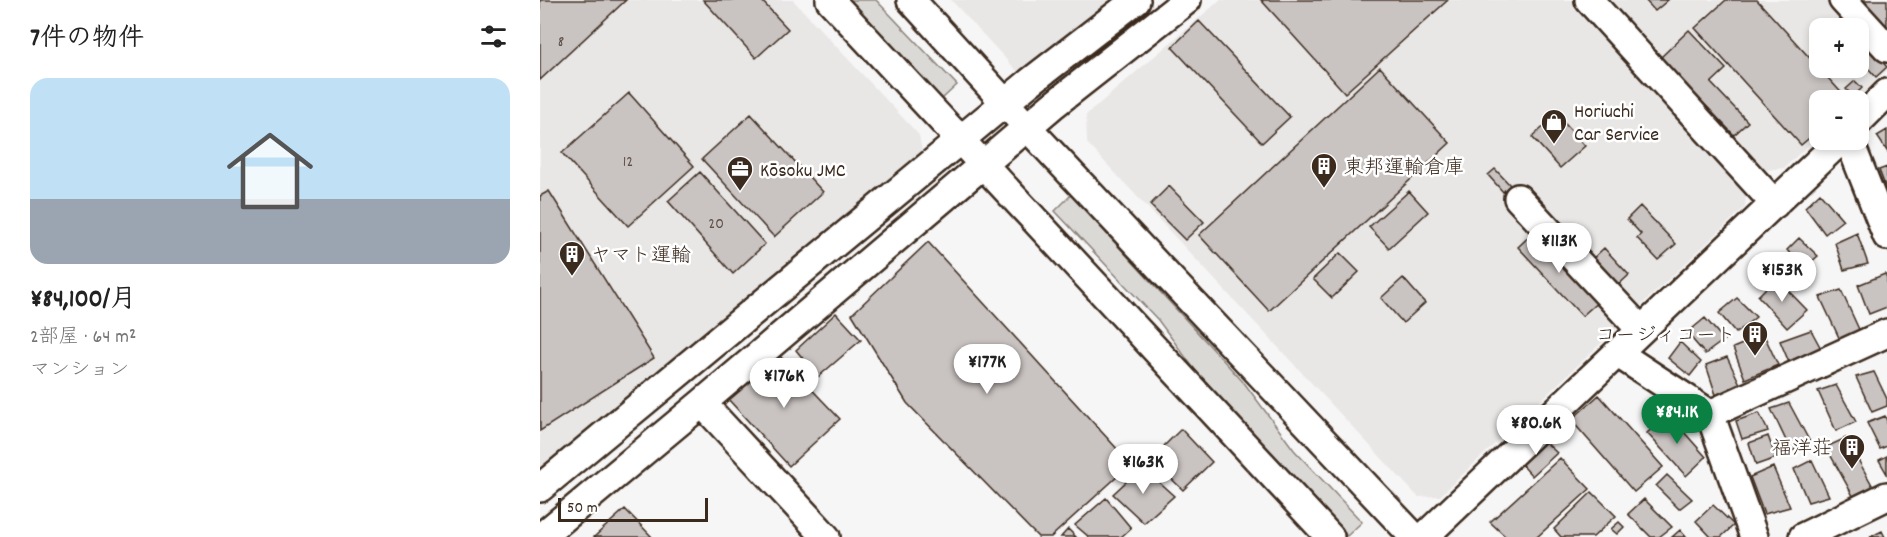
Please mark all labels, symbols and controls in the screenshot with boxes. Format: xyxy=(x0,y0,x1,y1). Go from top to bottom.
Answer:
map controls xyxy=(1809,18,1869,150)
button: + xyxy=(1809,18,1869,78)
icon: filters xyxy=(477,20,510,53)
text: 7件の物件 xyxy=(30,21,144,58)
house number: 8 xyxy=(558,31,564,54)
button: − xyxy=(1809,90,1869,150)
place label: Horiuchi Car Service xyxy=(1574,99,1659,150)
shop icon: Horiuchi Car Service xyxy=(1539,107,1569,145)
icon: home xyxy=(216,117,324,225)
house number: 12 xyxy=(623,151,633,174)
building icon: 東邦運輸倉庫 xyxy=(1309,151,1339,189)
office icon: Kōsoku JMC xyxy=(725,154,755,192)
place label: 東邦運輸倉庫 xyxy=(1344,155,1464,183)
place label: Kōsoku JMC xyxy=(760,158,846,186)
house number: 20 xyxy=(708,213,724,236)
pin: ¥113K xyxy=(1517,223,1601,274)
text: ¥113K xyxy=(1541,228,1577,256)
building icon: ヤマト運輸 xyxy=(557,239,587,277)
place label: ヤマト運輸 xyxy=(591,243,691,271)
pin: ¥153K xyxy=(1740,252,1824,303)
text: ¥153K xyxy=(1761,257,1803,285)
text: ¥84,100/月 xyxy=(30,282,136,319)
building icon: コージィコート xyxy=(1740,319,1770,357)
place label: コージィコート xyxy=(1596,323,1736,351)
text: 2部屋 · 64 m² xyxy=(30,324,136,352)
pin: ¥177K xyxy=(945,344,1029,395)
text: ¥177K xyxy=(968,349,1006,377)
text: マンション xyxy=(30,357,129,385)
pin: ¥176K xyxy=(742,358,826,409)
text: ¥176K xyxy=(764,363,804,391)
pin: ¥84.1K xyxy=(1628,394,1726,445)
text: ¥84.1K xyxy=(1656,399,1698,427)
pin: ¥80.6K xyxy=(1487,405,1585,456)
text: ¥80.6K xyxy=(1511,410,1561,438)
building icon: 福洋荘 xyxy=(1837,432,1867,470)
place label: 福洋荘 xyxy=(1772,436,1832,464)
pin: ¥163K xyxy=(1101,444,1185,495)
text: ¥163K xyxy=(1122,449,1164,477)
scale bar xyxy=(558,495,708,522)
text: 50 m xyxy=(567,497,598,520)

